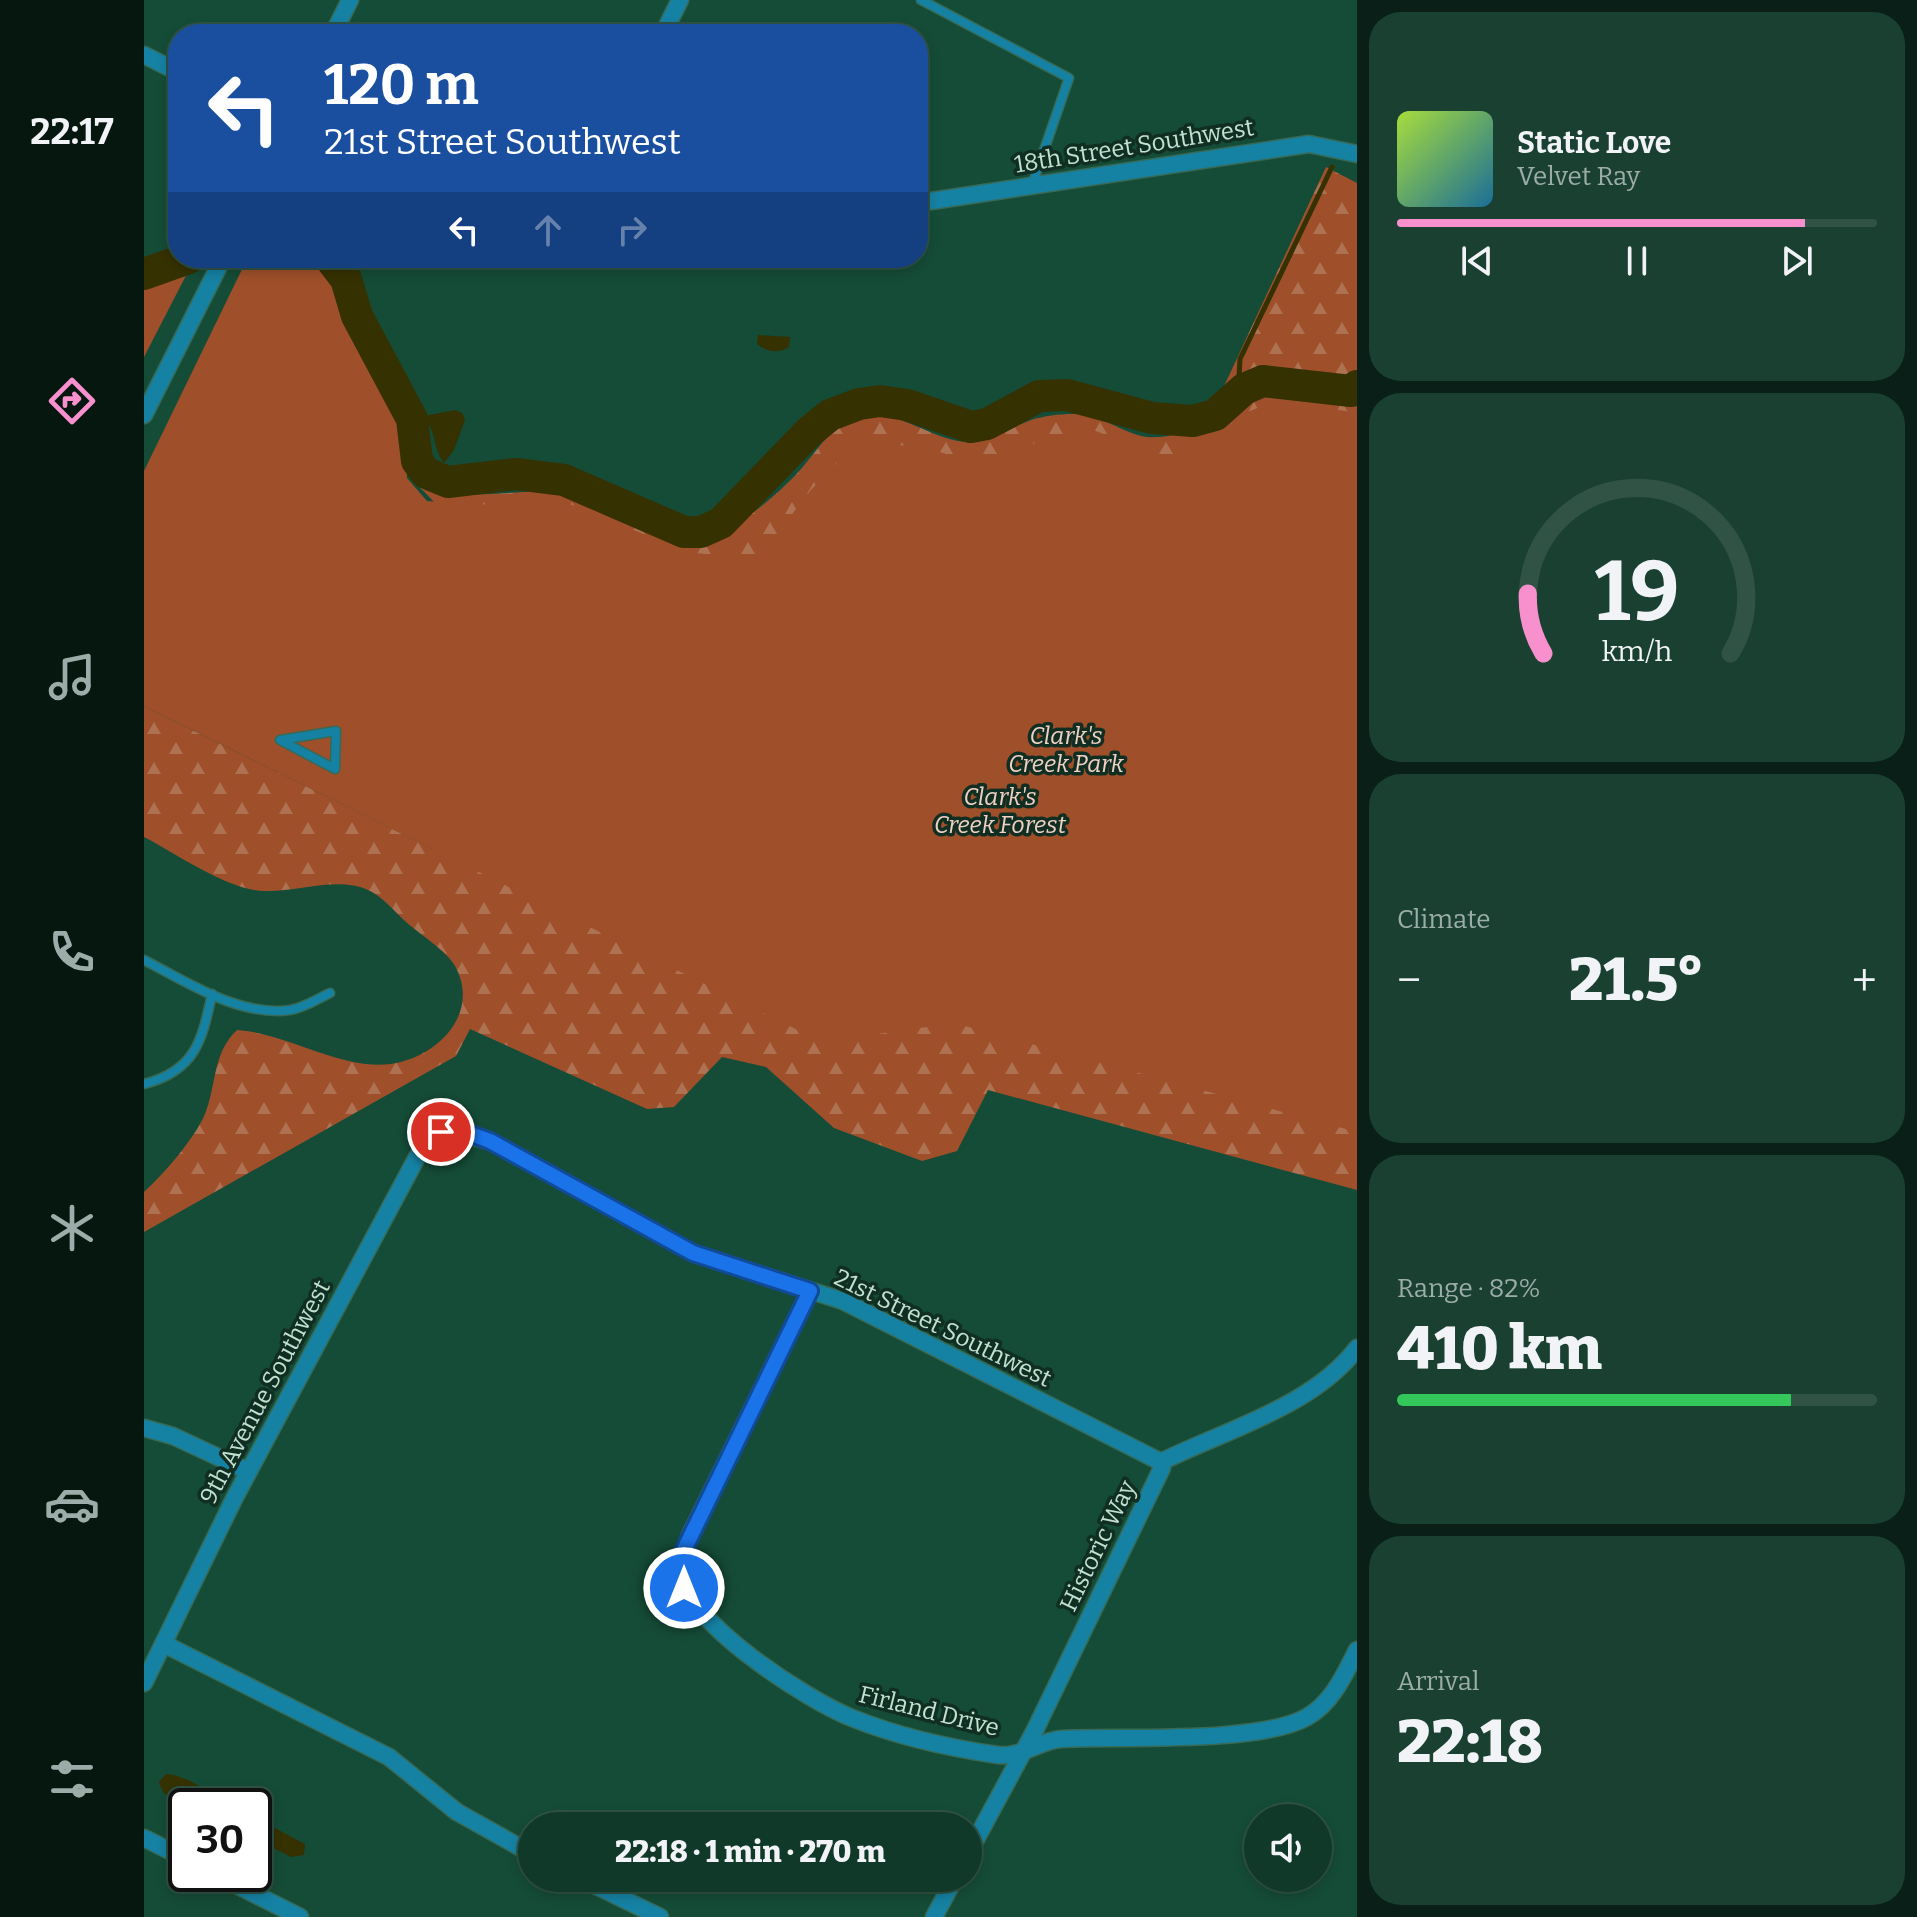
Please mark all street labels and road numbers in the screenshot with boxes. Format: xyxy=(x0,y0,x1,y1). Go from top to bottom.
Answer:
street label: 18th Street Southwest xyxy=(1012,113,1256,179)
street label: 21st Street Southwest xyxy=(830,1263,1056,1393)
street label: 9th Avenue Southwest xyxy=(194,1275,336,1508)
street label: Historic Way xyxy=(1054,1476,1142,1616)
street label: Firland Drive xyxy=(856,1680,1002,1742)

